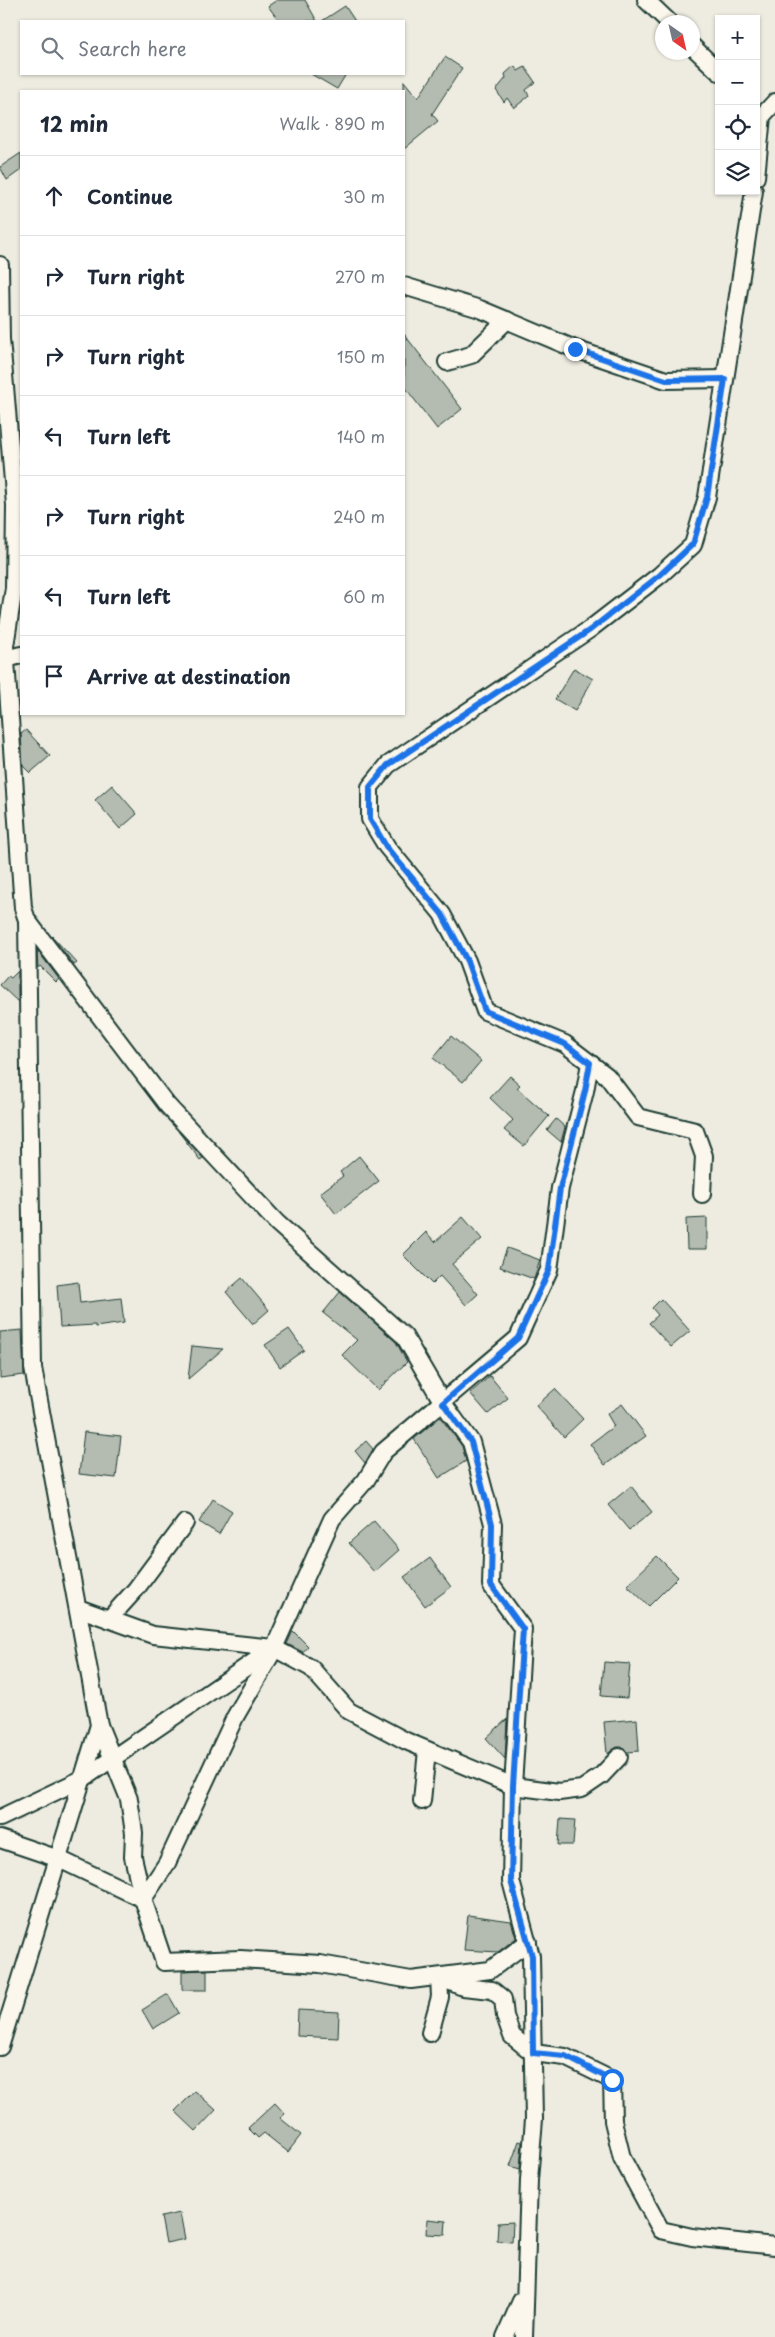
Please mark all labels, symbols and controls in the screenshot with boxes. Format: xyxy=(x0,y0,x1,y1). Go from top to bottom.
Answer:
north arrow xyxy=(655,15,700,60)
map controls xyxy=(715,15,760,195)
button: + xyxy=(715,15,760,60)
search box xyxy=(20,20,405,75)
icon: search xyxy=(38,34,66,62)
text: Search here xyxy=(78,34,187,62)
button: − xyxy=(715,60,760,105)
button: locate xyxy=(715,105,760,150)
text: 12 min xyxy=(40,107,109,139)
text: Walk · 890 m xyxy=(279,111,385,135)
button: layers xyxy=(715,150,760,195)
icon: ahead xyxy=(40,182,68,210)
text: Continue xyxy=(87,182,173,210)
text: 30 m xyxy=(343,184,385,208)
icon: right xyxy=(40,262,68,290)
text: Turn right xyxy=(87,262,185,290)
text: 270 m xyxy=(335,264,385,288)
route end xyxy=(564,338,587,361)
icon: right xyxy=(40,342,68,370)
text: Turn right xyxy=(87,342,185,370)
text: 150 m xyxy=(337,344,385,368)
icon: left xyxy=(40,422,68,450)
text: Turn left xyxy=(87,422,171,450)
text: 140 m xyxy=(337,424,385,448)
icon: right xyxy=(40,502,68,530)
text: Turn right xyxy=(87,502,185,530)
text: 240 m xyxy=(333,504,385,528)
icon: left xyxy=(40,582,68,610)
text: Turn left xyxy=(87,582,171,610)
text: 60 m xyxy=(343,584,385,608)
icon: arrive xyxy=(40,662,68,690)
text: Arrive at destination xyxy=(87,662,291,690)
route start xyxy=(601,2069,624,2092)

